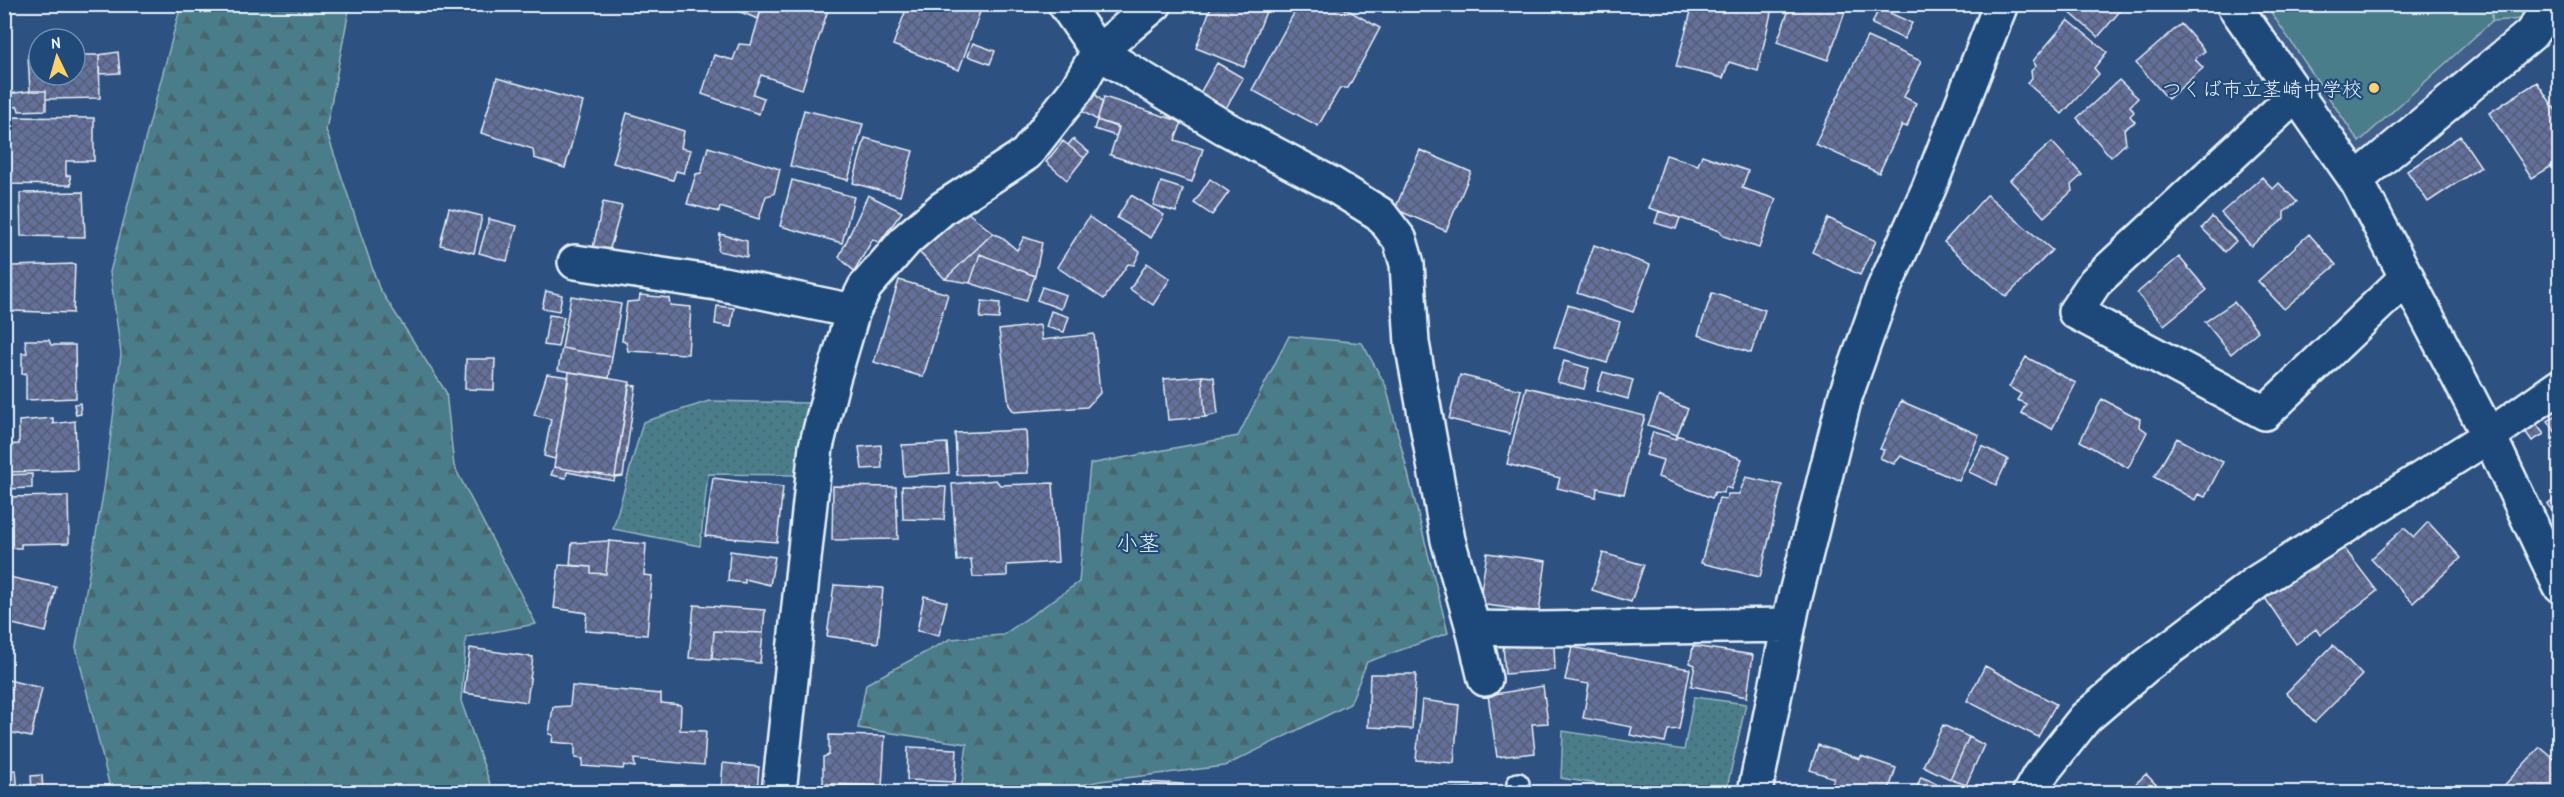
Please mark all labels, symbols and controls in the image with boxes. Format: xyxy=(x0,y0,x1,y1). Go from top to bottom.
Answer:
north arrow xyxy=(27,27,87,87)
text: N xyxy=(50,31,61,53)
place label: つくば市立茎崎中学校 xyxy=(2162,75,2362,102)
marker: つくば市立茎崎中学校 xyxy=(2367,81,2381,95)
district label: 小茎 xyxy=(1116,528,1160,558)

